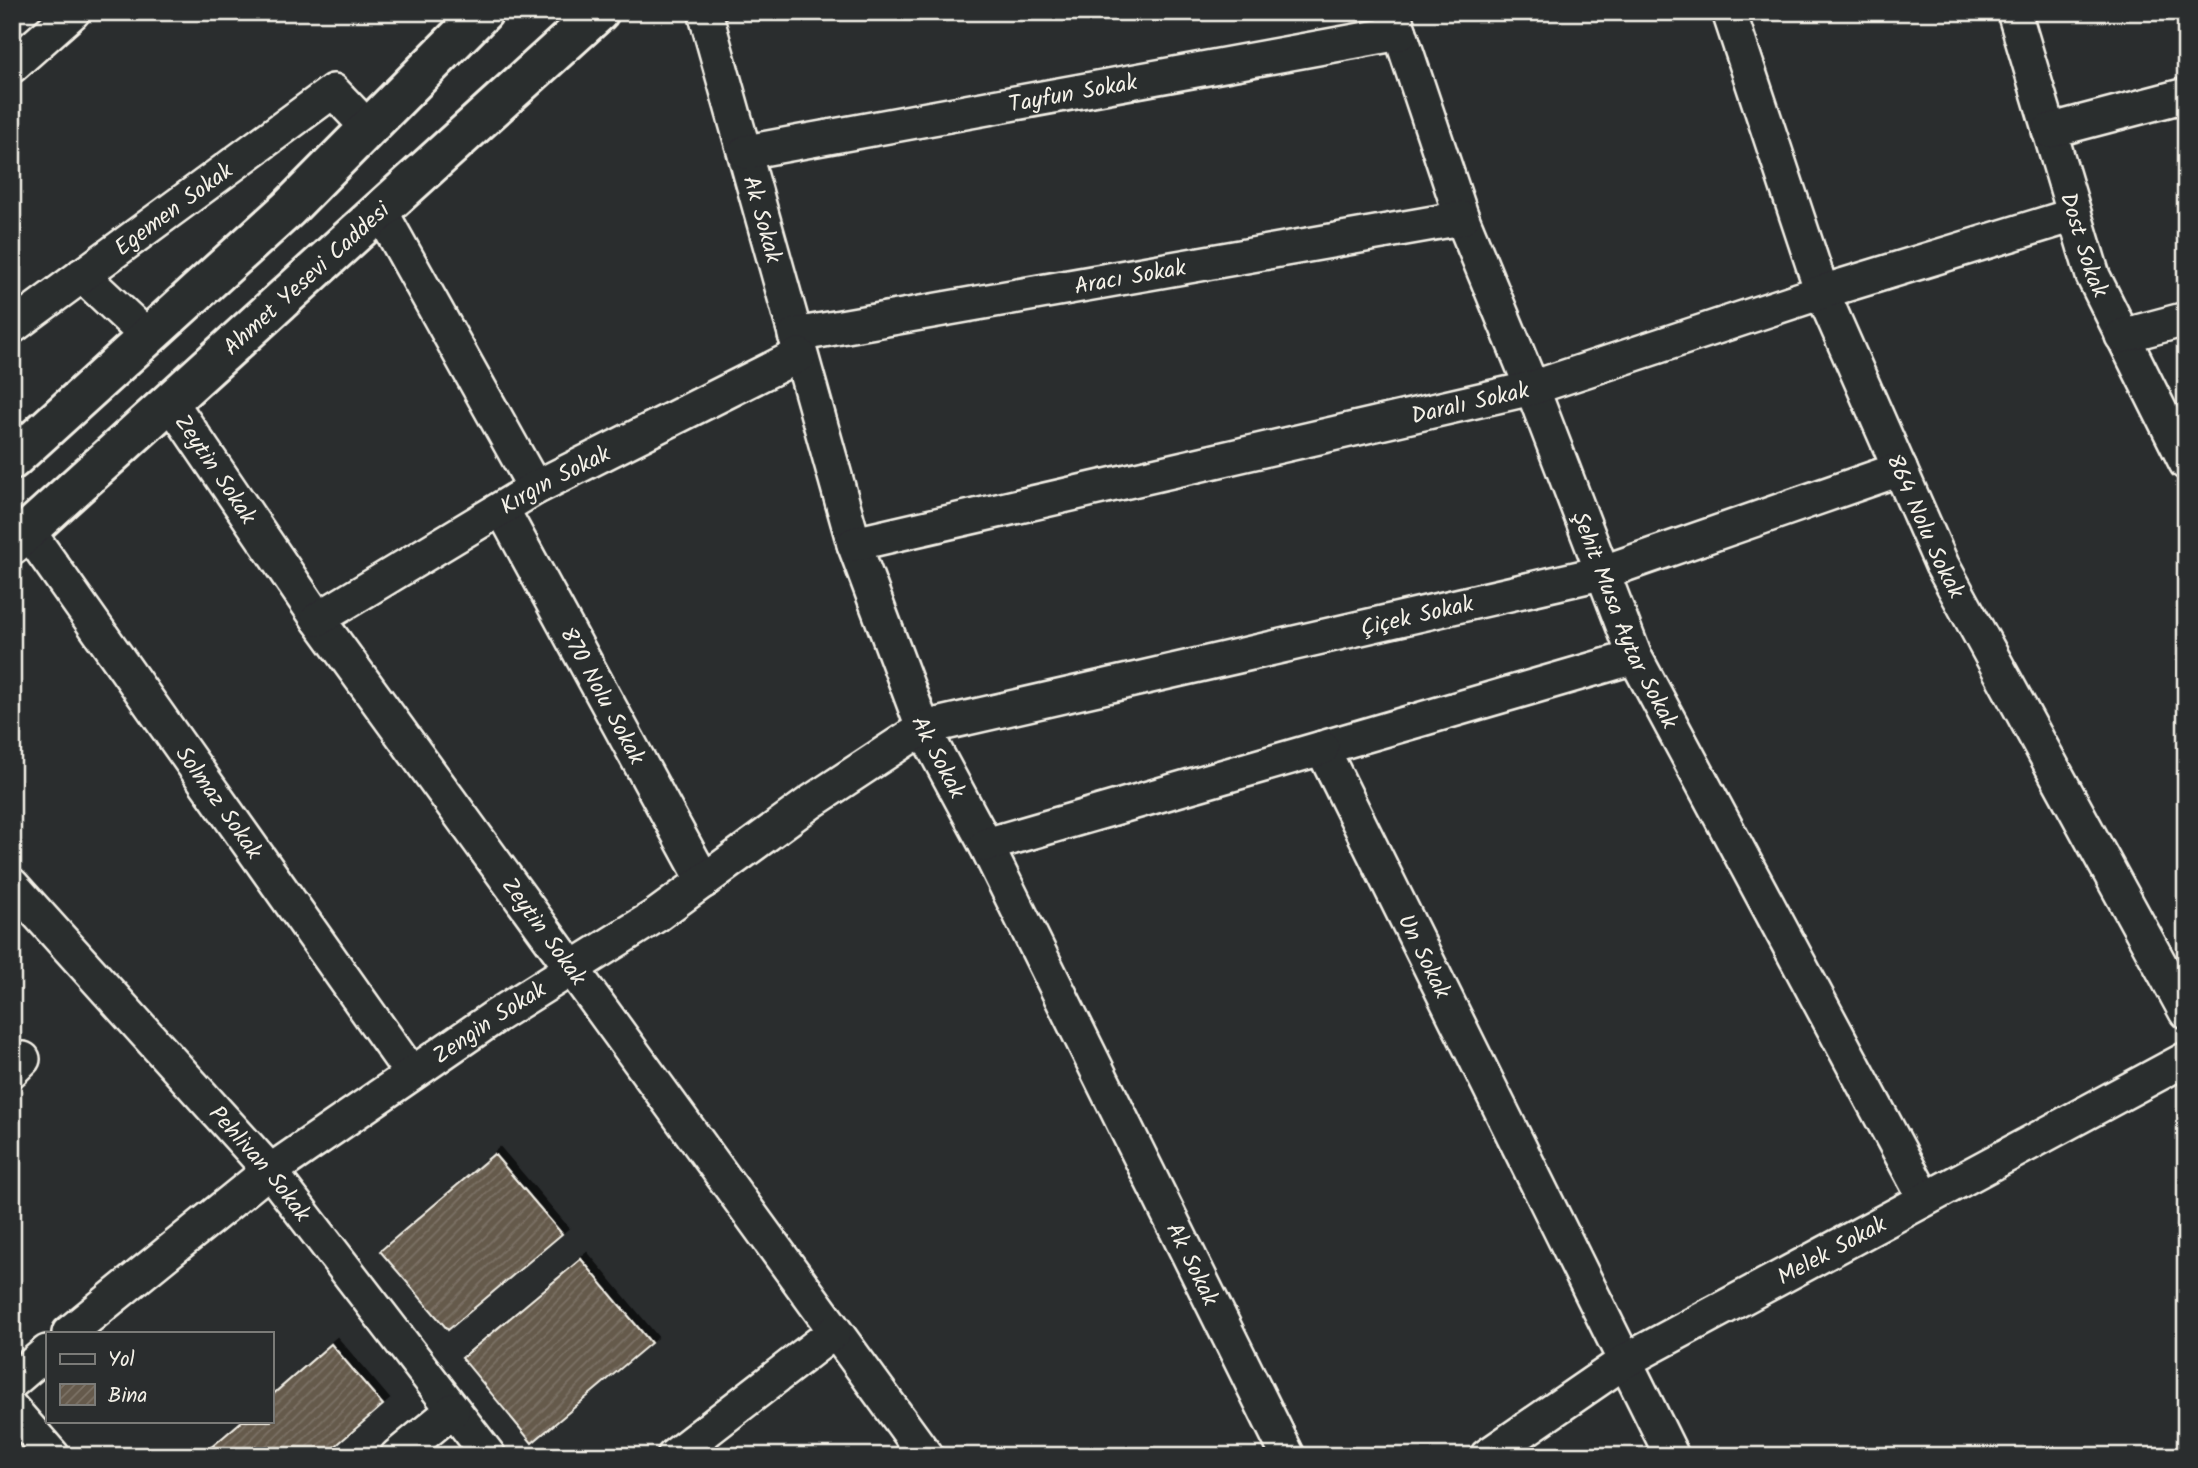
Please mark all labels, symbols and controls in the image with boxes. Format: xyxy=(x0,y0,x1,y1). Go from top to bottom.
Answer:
street label: Tayfun Sokak xyxy=(1006,65,1140,124)
street label: Egemen Sokak xyxy=(107,154,242,266)
street label: Ak Sokak xyxy=(732,172,790,267)
street label: Dost Sokak xyxy=(2049,188,2117,304)
street label: Ahmet Yesevi Caddesi xyxy=(216,193,400,365)
street label: Aracı Sokak xyxy=(1072,251,1189,306)
street label: Daralı Sokak xyxy=(1408,373,1533,435)
street label: Zeytin Sokak xyxy=(164,408,265,533)
street label: Kırgın Sokak xyxy=(494,437,617,525)
street label: 864 Nolu Sokak xyxy=(1875,449,1973,606)
street label: Şehit Musa Aytar Sokak xyxy=(1561,506,1686,736)
street label: Çiçek Sokak xyxy=(1357,587,1477,647)
street label: 870 Nolu Sokak xyxy=(549,621,654,772)
street label: Ak Sokak xyxy=(900,712,974,806)
street label: Solmaz Sokak xyxy=(165,739,271,868)
street label: Zeytin Sokak xyxy=(491,870,595,994)
street label: Un Sokak xyxy=(1387,908,1459,1006)
street label: Zengin Sokak xyxy=(426,973,554,1074)
street label: Pehlivan Sokak xyxy=(199,1098,319,1231)
street label: Melek Sokak xyxy=(1771,1207,1894,1296)
street label: Ak Sokak xyxy=(1155,1217,1227,1313)
legend xyxy=(46,1332,273,1422)
text: Yol xyxy=(108,1344,135,1377)
text: Bina xyxy=(108,1380,147,1413)

